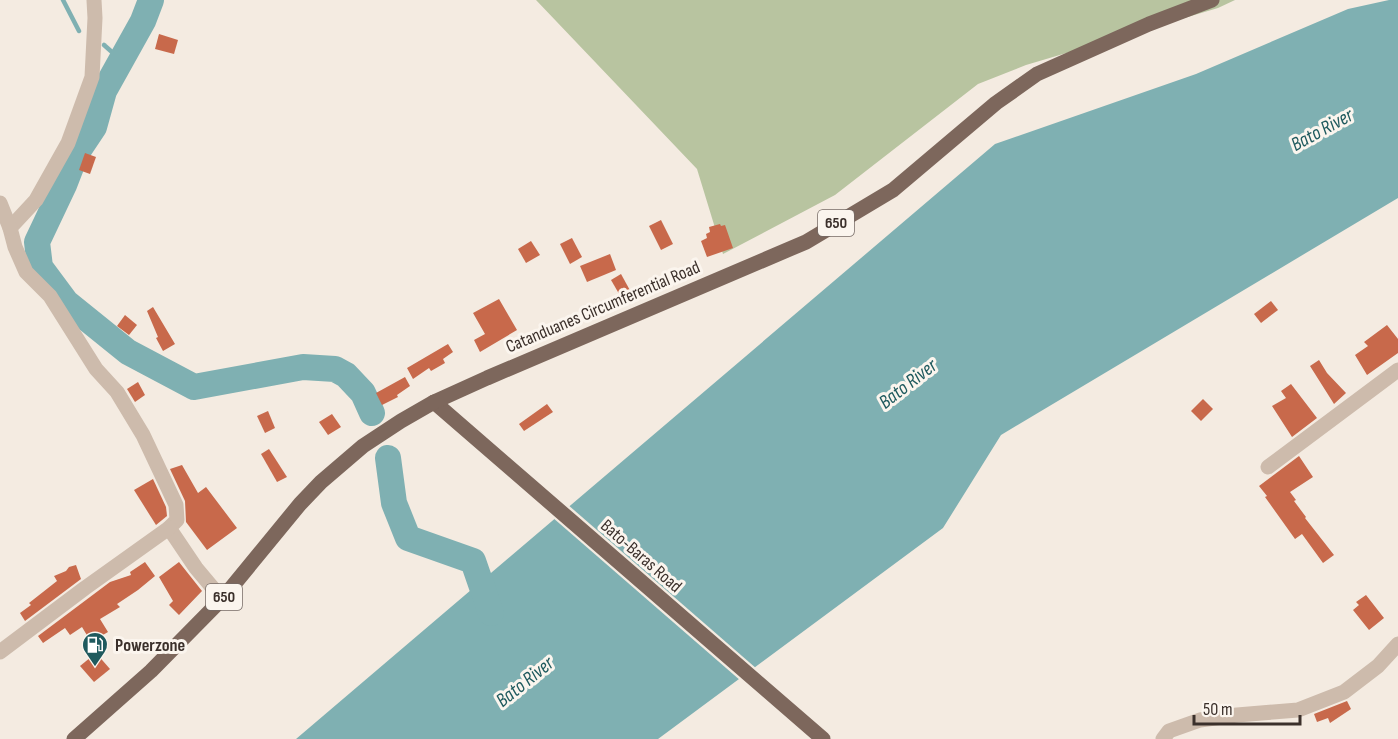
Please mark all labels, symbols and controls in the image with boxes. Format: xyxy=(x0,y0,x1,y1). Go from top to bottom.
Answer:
water label: Bato River xyxy=(1287,102,1358,157)
road number: 650 xyxy=(818,210,854,236)
street label: Catanduanes Circumferential Road xyxy=(503,257,703,357)
water label: Bato River xyxy=(874,353,943,414)
street label: Bato-Baras Road xyxy=(596,515,686,597)
road number: 650 xyxy=(206,584,242,610)
fuel station icon: Powerzone xyxy=(80,630,110,668)
place label: Powerzone xyxy=(115,635,185,656)
water label: Bato River xyxy=(491,651,560,713)
scale bar xyxy=(1194,688,1300,726)
text: 50 m xyxy=(1203,699,1233,720)

